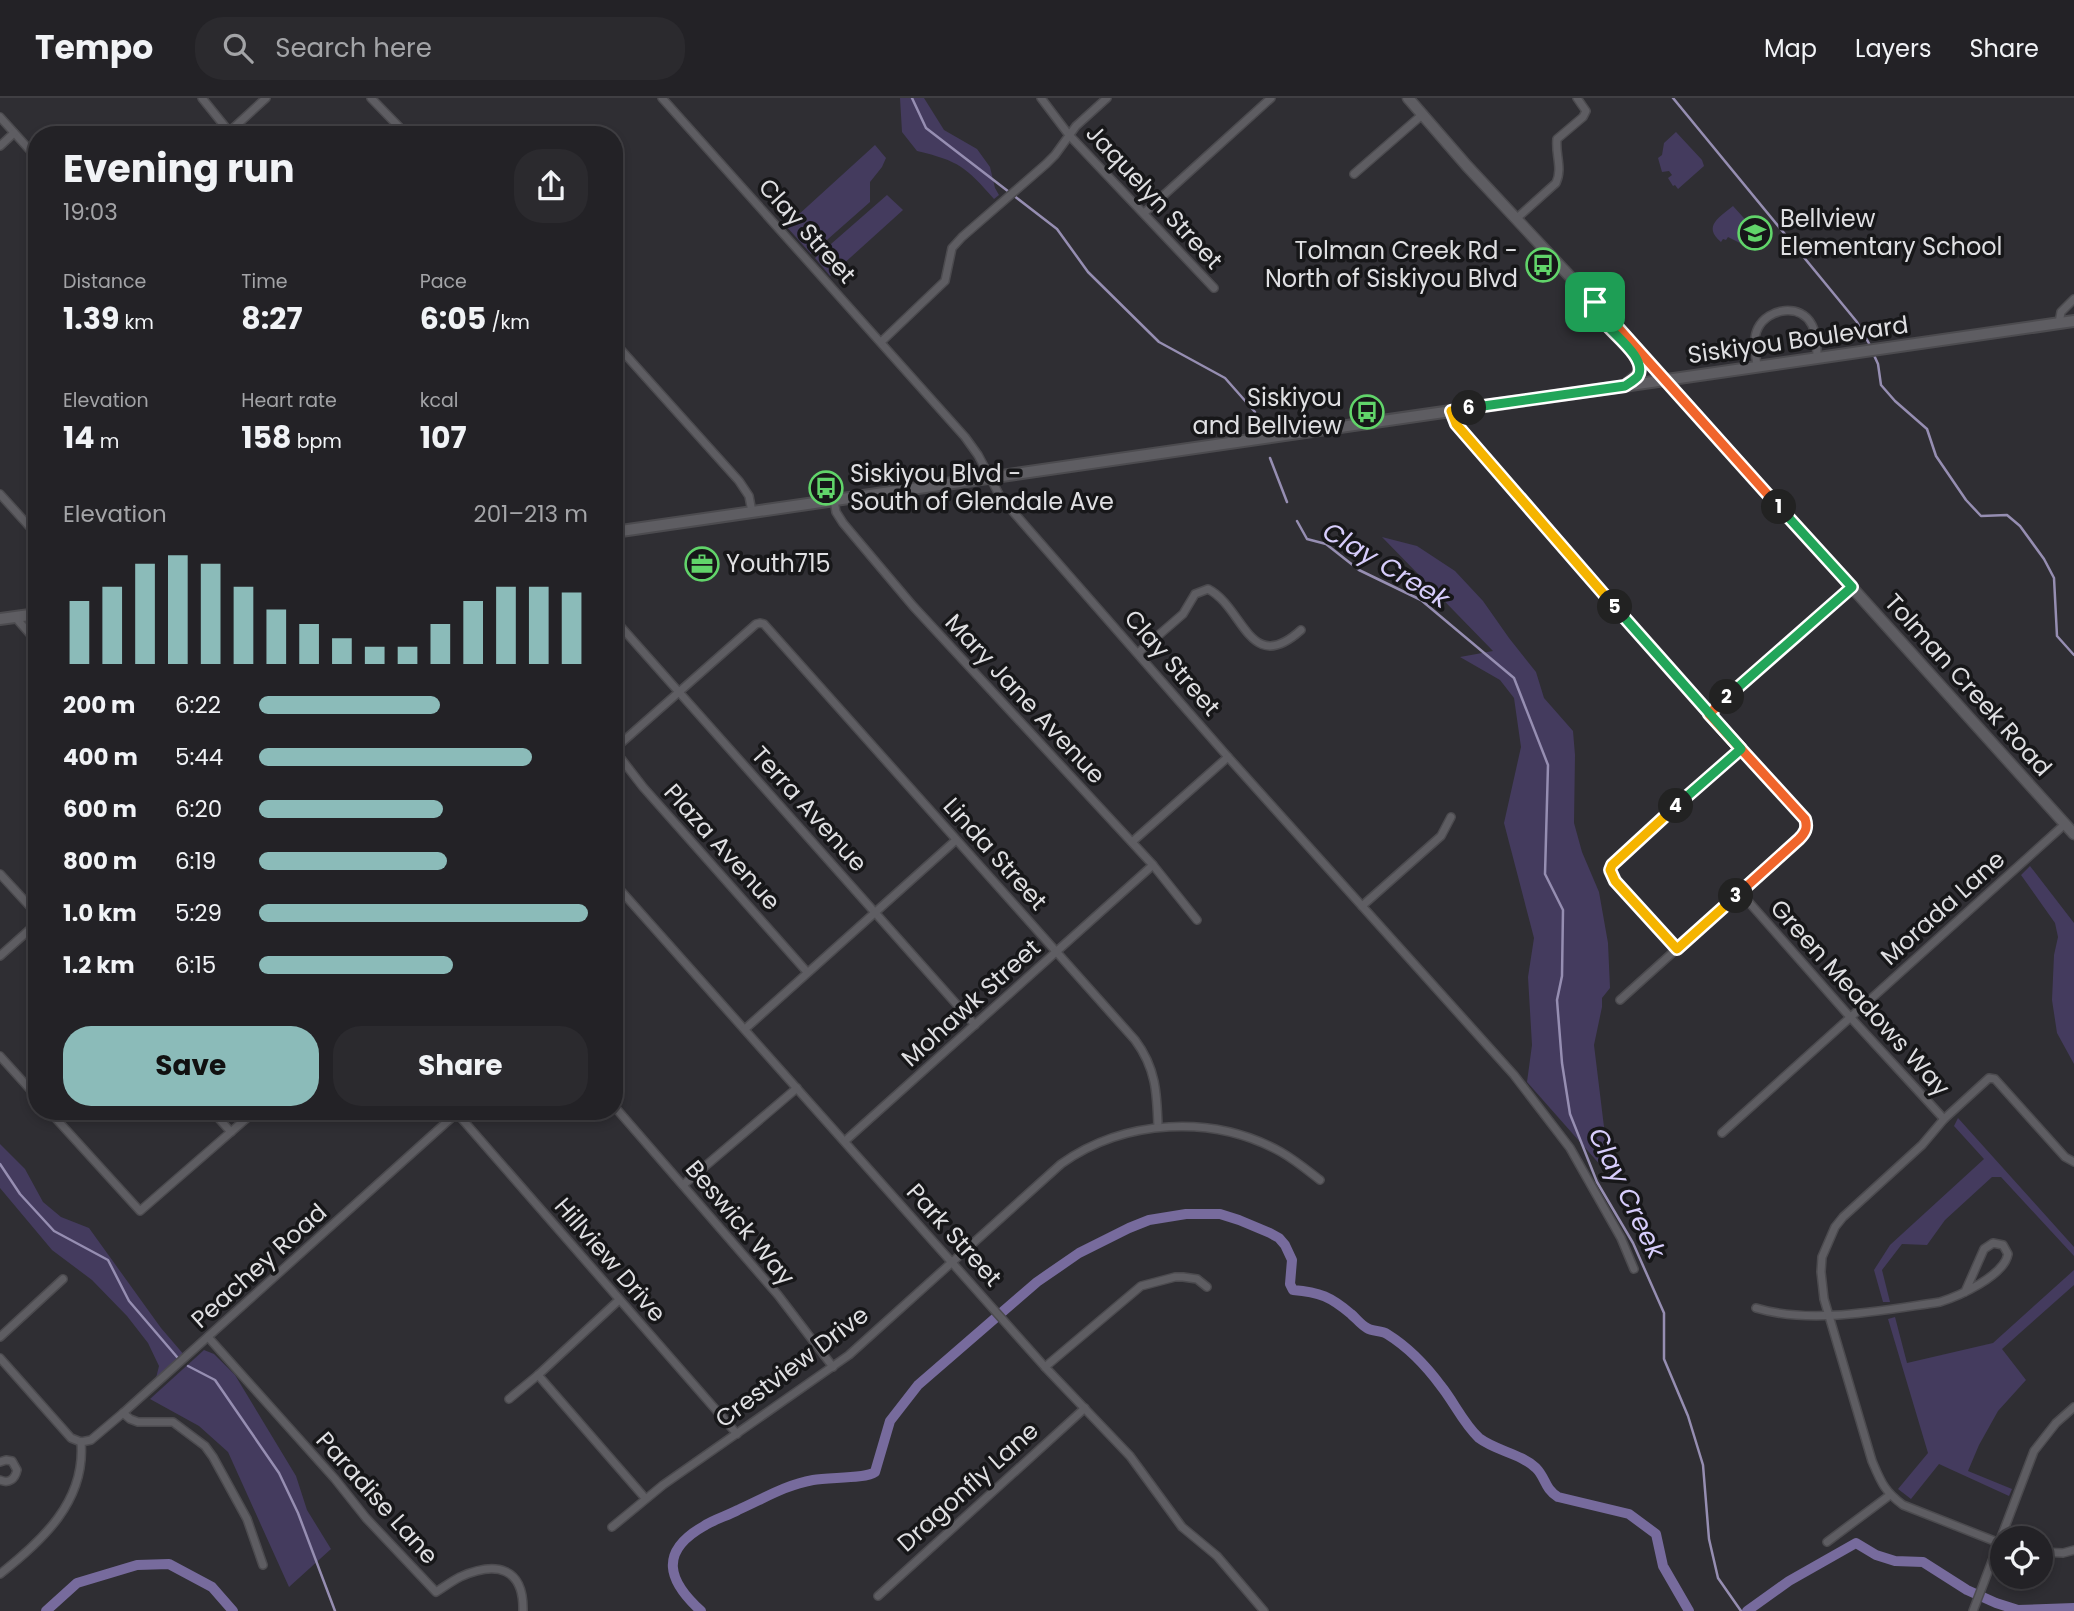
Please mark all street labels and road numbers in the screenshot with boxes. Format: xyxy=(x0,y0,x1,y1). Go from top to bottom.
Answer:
street label: Jaquelyn Street xyxy=(1079,117,1230,276)
street label: Clay Street xyxy=(751,171,863,290)
street label: Siskiyou Boulevard xyxy=(1685,308,1910,371)
street label: Tolman Creek Road xyxy=(1877,586,2059,783)
street label: Clay Street xyxy=(1117,602,1228,723)
street label: Mary Jane Avenue xyxy=(938,606,1113,791)
street label: Terra Avenue xyxy=(744,739,875,879)
street label: Plaza Avenue xyxy=(657,776,788,917)
street label: Linda Street xyxy=(936,790,1055,917)
street label: Morada Lane xyxy=(1873,843,2012,972)
street label: Green Meadows Way xyxy=(1763,892,1958,1104)
street label: Mohawk Street xyxy=(894,931,1047,1074)
street label: Beswick Way xyxy=(678,1153,803,1293)
street label: Park Street xyxy=(899,1176,1009,1293)
street label: Hillview Drive xyxy=(547,1190,674,1329)
street label: Peachey Road xyxy=(184,1196,334,1335)
street label: Crestview Drive xyxy=(708,1298,875,1435)
street label: Dragonfly Lane xyxy=(890,1414,1045,1559)
street label: Paradise Lane xyxy=(309,1424,446,1571)

